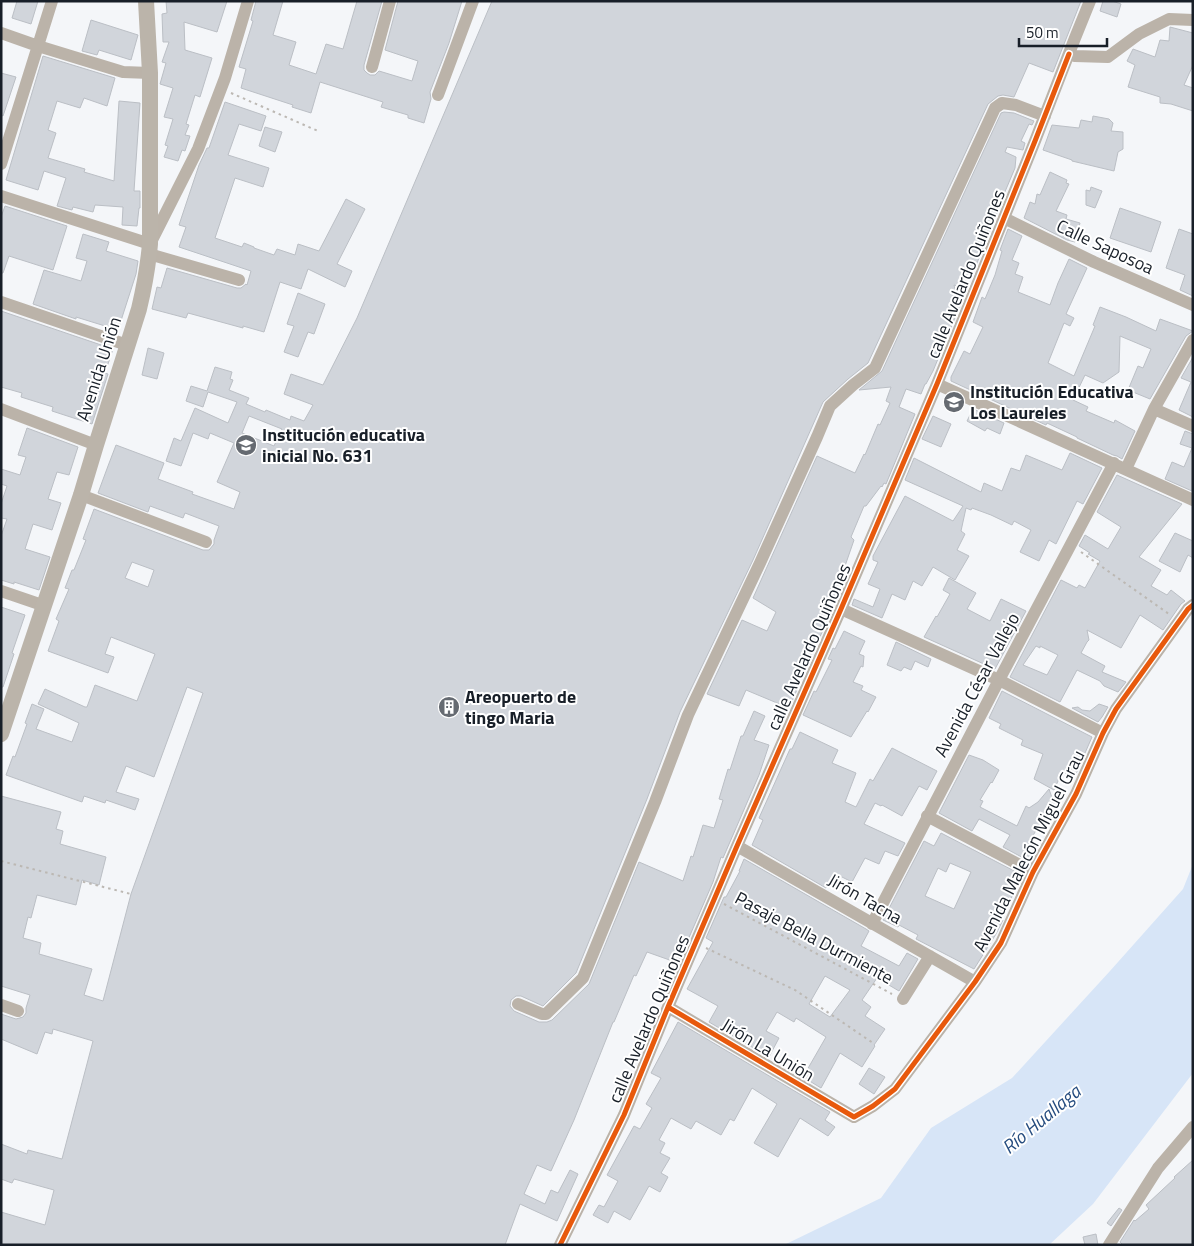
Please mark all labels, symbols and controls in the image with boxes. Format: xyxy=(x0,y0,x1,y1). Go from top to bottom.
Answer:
scale bar xyxy=(1019,15,1106,47)
text: 50 m xyxy=(1026,21,1059,44)
street label: calle Avelardo Quiñones xyxy=(919,185,1012,362)
street label: Calle Saposoa xyxy=(1052,212,1158,281)
street label: Avenida Unión xyxy=(69,313,128,425)
place label: Institución Educativa Los Laureles xyxy=(970,378,1134,426)
school or university icon: Institución Educativa Los Laureles xyxy=(942,390,966,414)
place label: Institución educativa inicial No. 631 xyxy=(262,421,425,469)
school or university icon: Institución educativa inicial No. 631 xyxy=(234,433,258,457)
street label: calle Avelardo Quiñones xyxy=(760,559,857,735)
street label: Avenida César Vallejo xyxy=(927,608,1026,762)
place label: Areopuerto de tingo Maria xyxy=(465,683,576,731)
building icon: Areopuerto de tingo Maria xyxy=(437,695,461,719)
street label: Avenida Malecón Miguel Grau xyxy=(966,745,1091,956)
street label: Jirón Tacna xyxy=(823,866,907,931)
street label: Pasaje Bella Durmiente xyxy=(730,884,898,991)
street label: calle Avelardo Quiñones xyxy=(601,931,696,1107)
street label: Jirón La Unión xyxy=(717,1011,820,1088)
water label: Río Huallaga xyxy=(995,1076,1088,1160)

